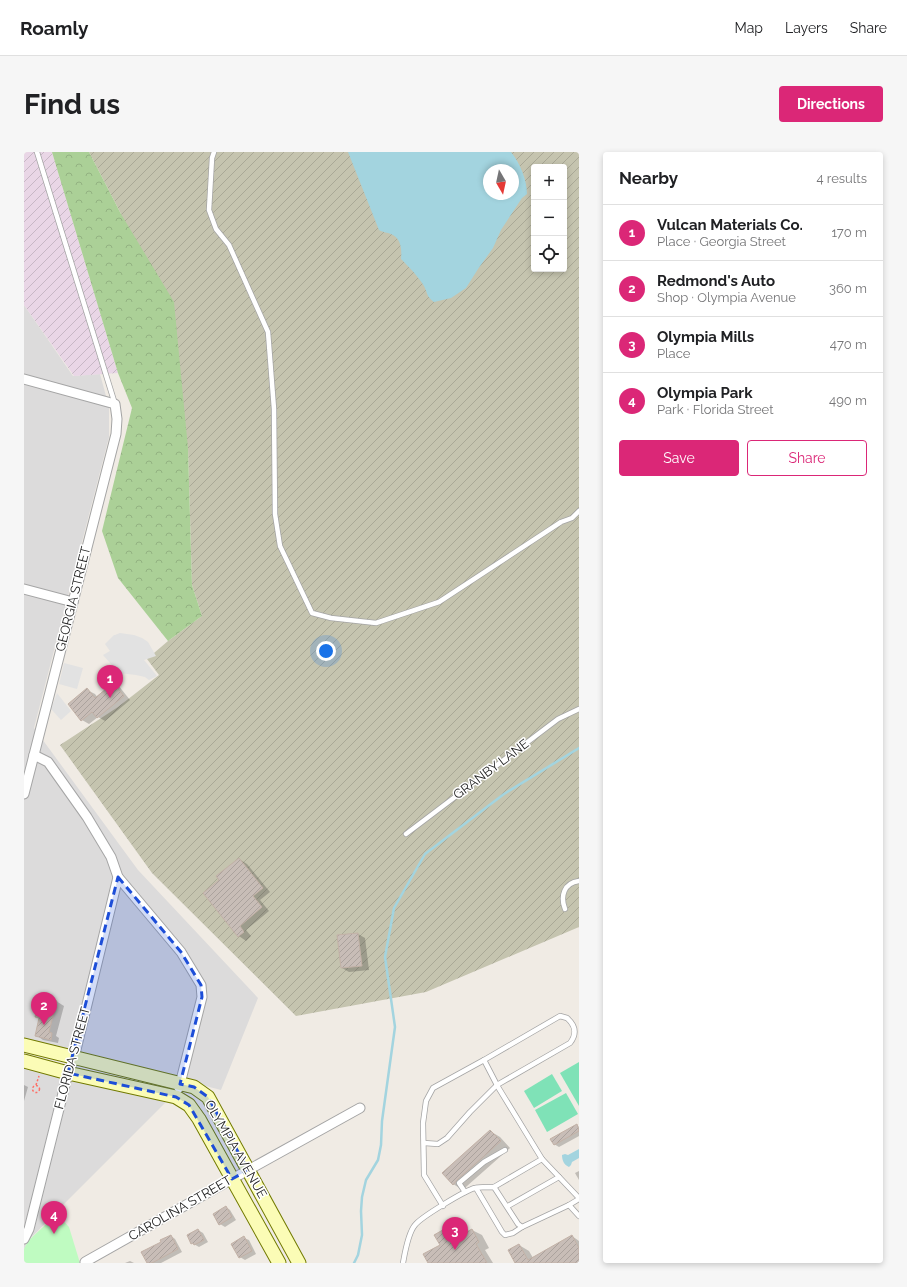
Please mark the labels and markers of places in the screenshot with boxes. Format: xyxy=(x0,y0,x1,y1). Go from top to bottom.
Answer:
pin: 1 xyxy=(97,665,123,698)
pin: 2 xyxy=(31,992,57,1025)
pin: 4 xyxy=(41,1201,67,1234)
pin: 3 xyxy=(442,1217,468,1250)

